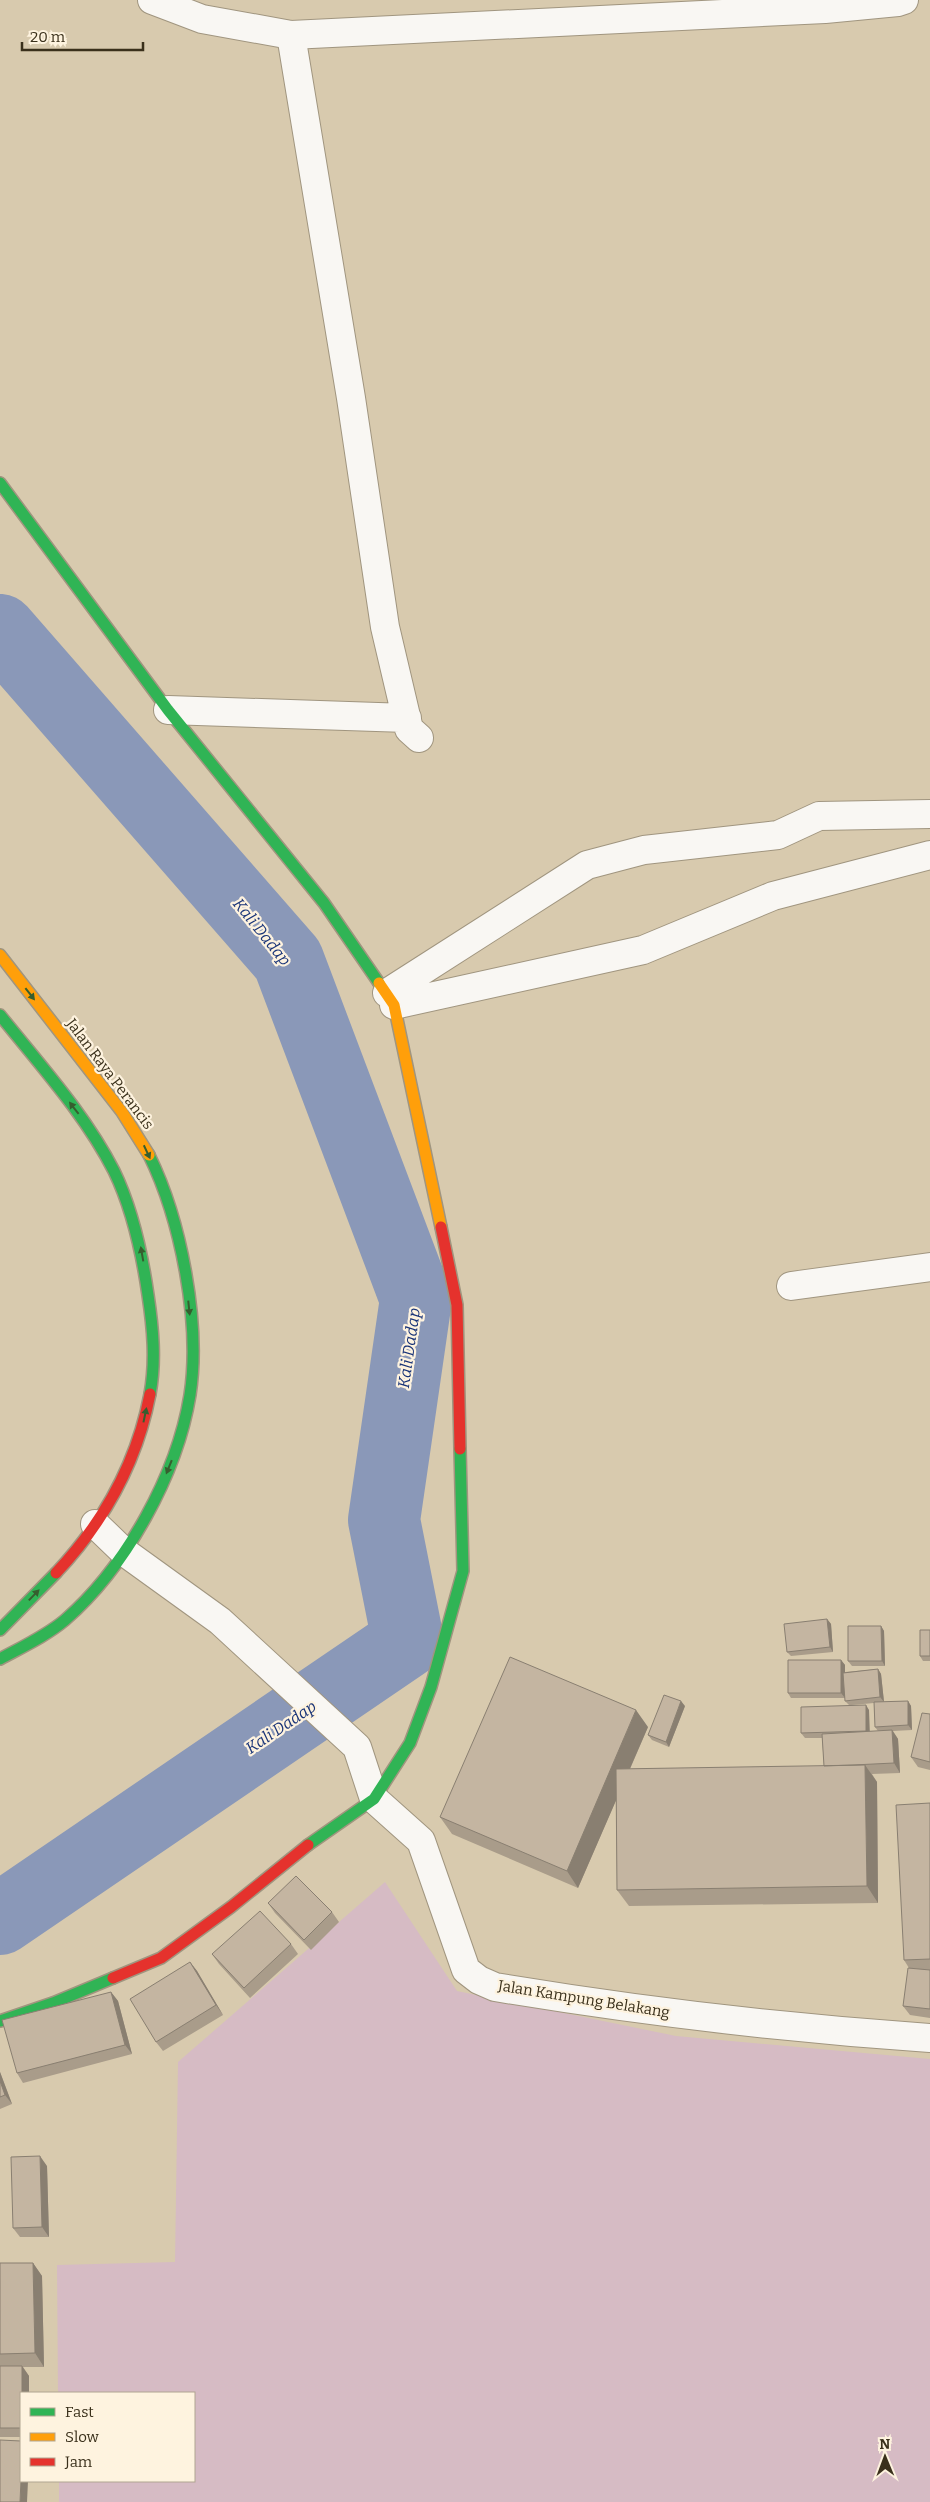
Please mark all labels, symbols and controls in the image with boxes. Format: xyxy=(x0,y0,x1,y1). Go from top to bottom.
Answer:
scale bar xyxy=(22,20,144,52)
text: 20 m xyxy=(30,28,66,46)
water label: Kali Dadap xyxy=(229,895,295,969)
one-way arrow xyxy=(25,987,35,1000)
street label: Jalan Raya Perancis xyxy=(62,1014,157,1133)
one-way arrow xyxy=(68,1102,79,1115)
one-way arrow xyxy=(142,1145,151,1160)
one-way arrow xyxy=(137,1245,145,1261)
one-way arrow xyxy=(185,1300,193,1316)
water label: Kali Dadap xyxy=(394,1307,424,1389)
one-way arrow xyxy=(141,1407,149,1422)
one-way arrow xyxy=(164,1460,172,1474)
one-way arrow xyxy=(28,1589,40,1601)
water label: Kali Dadap xyxy=(242,1697,320,1757)
street label: Jalan Kampung Belakang xyxy=(496,1976,671,2021)
legend xyxy=(20,2392,195,2482)
text: Fast xyxy=(65,2403,94,2421)
text: Slow xyxy=(65,2428,100,2446)
north arrow xyxy=(860,2432,910,2482)
text: N xyxy=(879,2436,891,2453)
text: Jam xyxy=(64,2453,93,2471)

